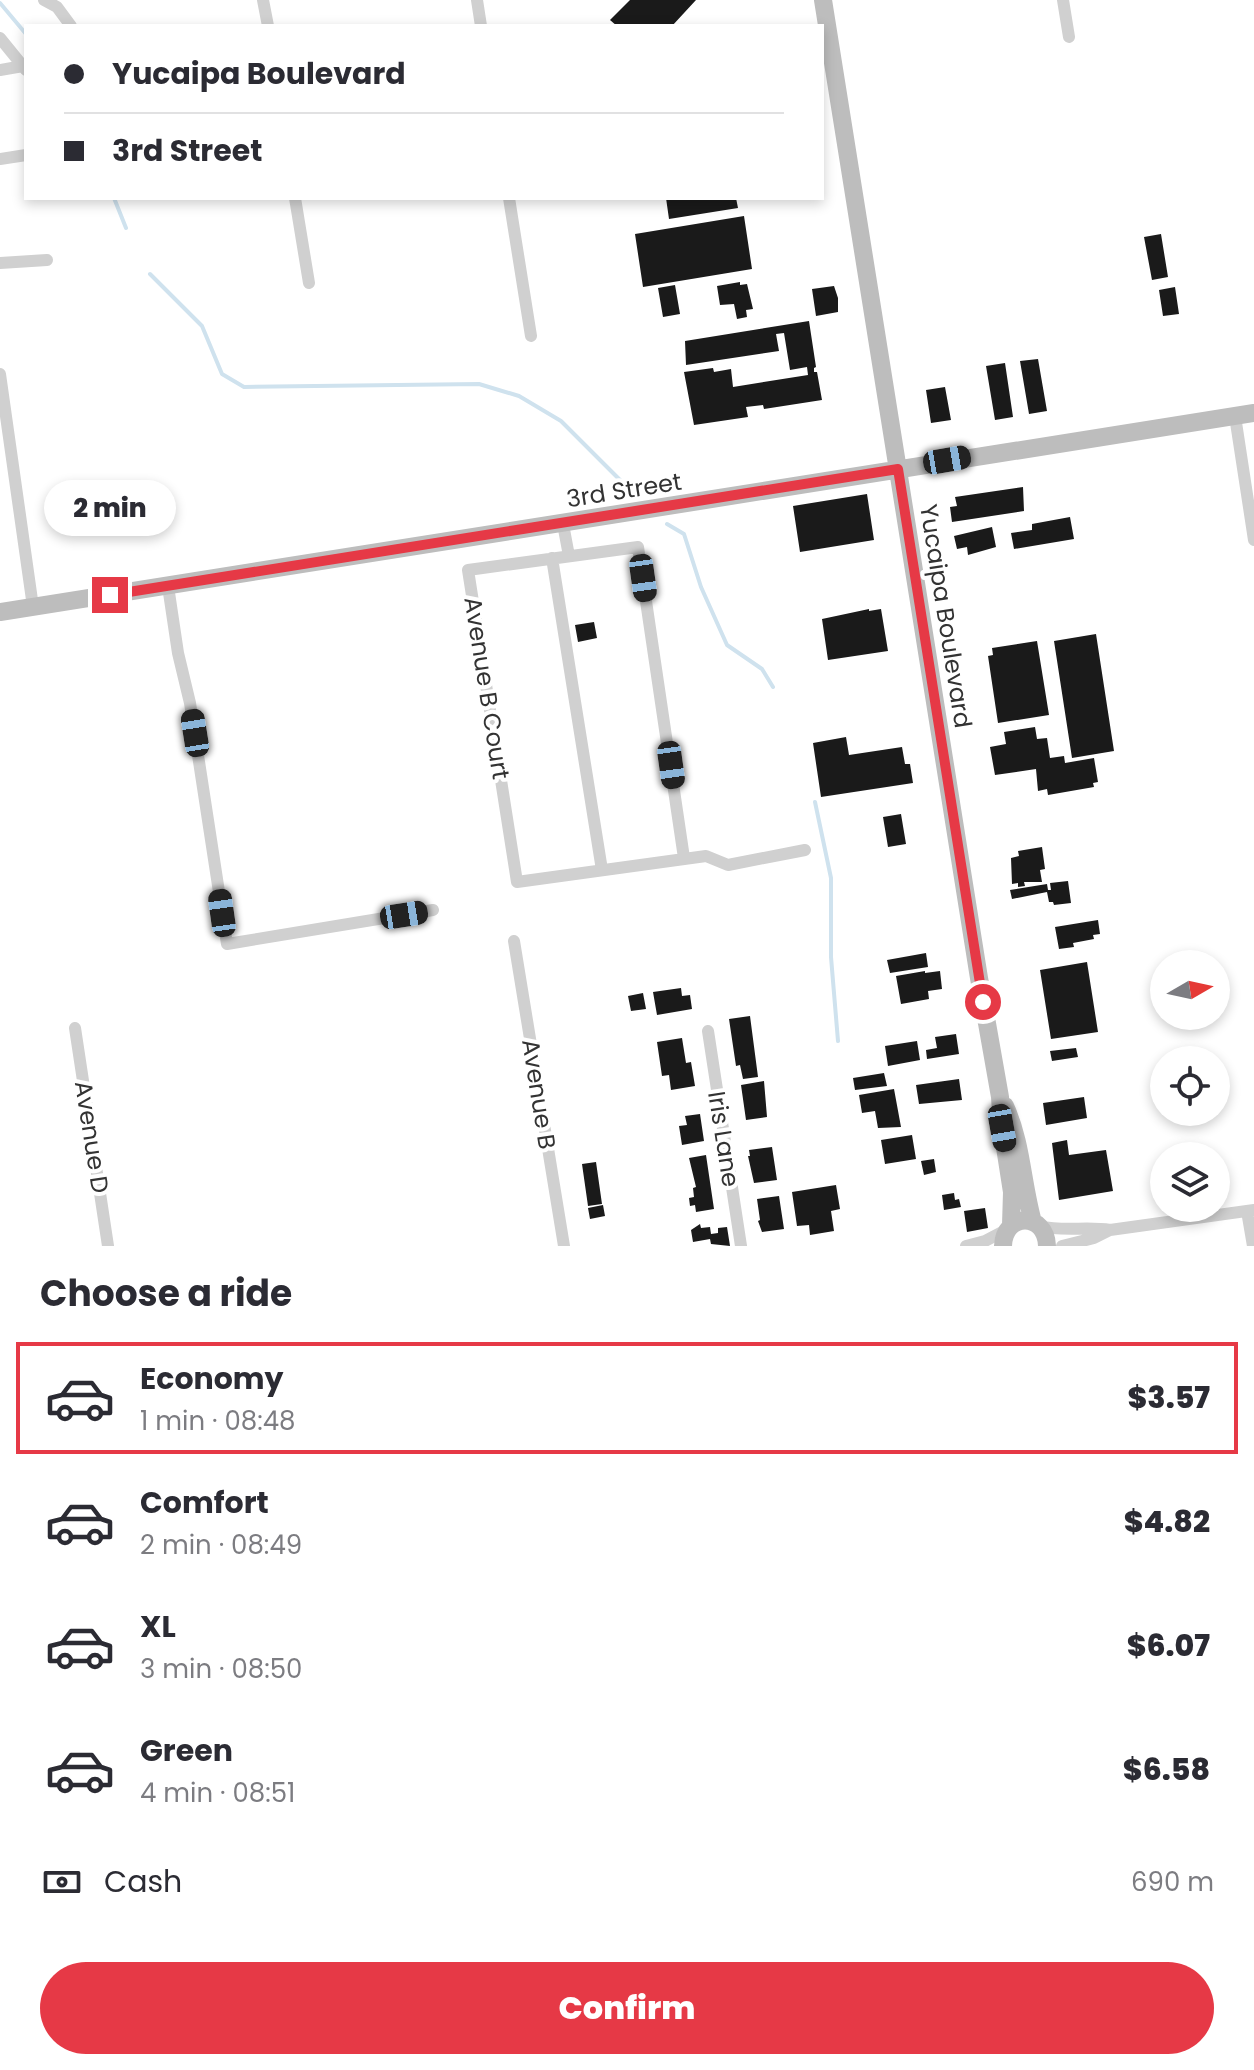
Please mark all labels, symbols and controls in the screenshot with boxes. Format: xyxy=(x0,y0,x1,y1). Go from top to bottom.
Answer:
text: Yucaipa Boulevard xyxy=(112,52,406,95)
text: 3rd Street xyxy=(112,129,262,172)
car xyxy=(921,444,973,476)
street label: 3rd Street xyxy=(564,465,684,515)
callout: 2 min xyxy=(44,479,176,535)
text: 2 min xyxy=(73,490,147,526)
street label: Yucaipa Boulevard xyxy=(912,502,980,730)
car xyxy=(628,553,658,603)
route end xyxy=(92,577,128,613)
street label: Avenue B Court xyxy=(456,594,518,782)
car xyxy=(179,707,211,759)
car xyxy=(656,740,686,790)
car xyxy=(207,888,237,938)
car xyxy=(378,899,430,931)
north arrow xyxy=(1150,950,1230,1030)
map controls xyxy=(1150,950,1230,1222)
route start xyxy=(965,984,1001,1020)
street label: Avenue B xyxy=(514,1036,564,1152)
button: locate xyxy=(1150,1046,1230,1126)
street label: Avenue D xyxy=(67,1078,117,1196)
street label: Iris Lane xyxy=(700,1089,748,1189)
car xyxy=(986,1102,1018,1154)
button: layers xyxy=(1150,1142,1230,1222)
text: Choose a ride xyxy=(40,1268,292,1319)
text: Economy xyxy=(140,1357,284,1400)
icon: car xyxy=(44,1362,116,1434)
text: $3.57 xyxy=(1128,1376,1210,1419)
text: 1 min · 08:48 xyxy=(140,1403,296,1439)
text: Comfort xyxy=(140,1481,269,1524)
icon: car xyxy=(44,1486,116,1558)
text: $4.82 xyxy=(1124,1500,1210,1543)
text: 2 min · 08:49 xyxy=(140,1527,302,1563)
text: XL xyxy=(140,1605,176,1648)
icon: car xyxy=(44,1610,116,1682)
text: $6.07 xyxy=(1127,1624,1210,1667)
text: 3 min · 08:50 xyxy=(140,1651,302,1687)
text: Green xyxy=(140,1729,233,1772)
icon: car xyxy=(44,1734,116,1806)
text: $6.58 xyxy=(1123,1748,1210,1791)
text: 4 min · 08:51 xyxy=(140,1775,295,1811)
icon: cash xyxy=(40,1860,84,1904)
text: Cash xyxy=(104,1860,182,1903)
text: 690 m xyxy=(1131,1864,1214,1900)
button: Confirm xyxy=(40,1962,1214,2054)

